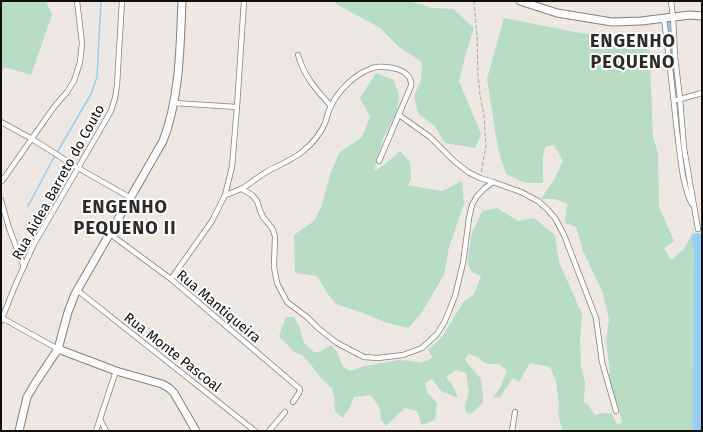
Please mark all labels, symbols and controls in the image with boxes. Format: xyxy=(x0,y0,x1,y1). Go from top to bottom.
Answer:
district label: ENGENHO PEQUENO xyxy=(590,30,676,73)
street label: Rua Aidea Barreto do Couto xyxy=(9,102,108,263)
district label: ENGENHO PEQUENO II xyxy=(74,196,176,239)
street label: Rua Mantiqueira xyxy=(173,266,264,346)
street label: Rua Monte Pascoal xyxy=(121,309,225,396)

